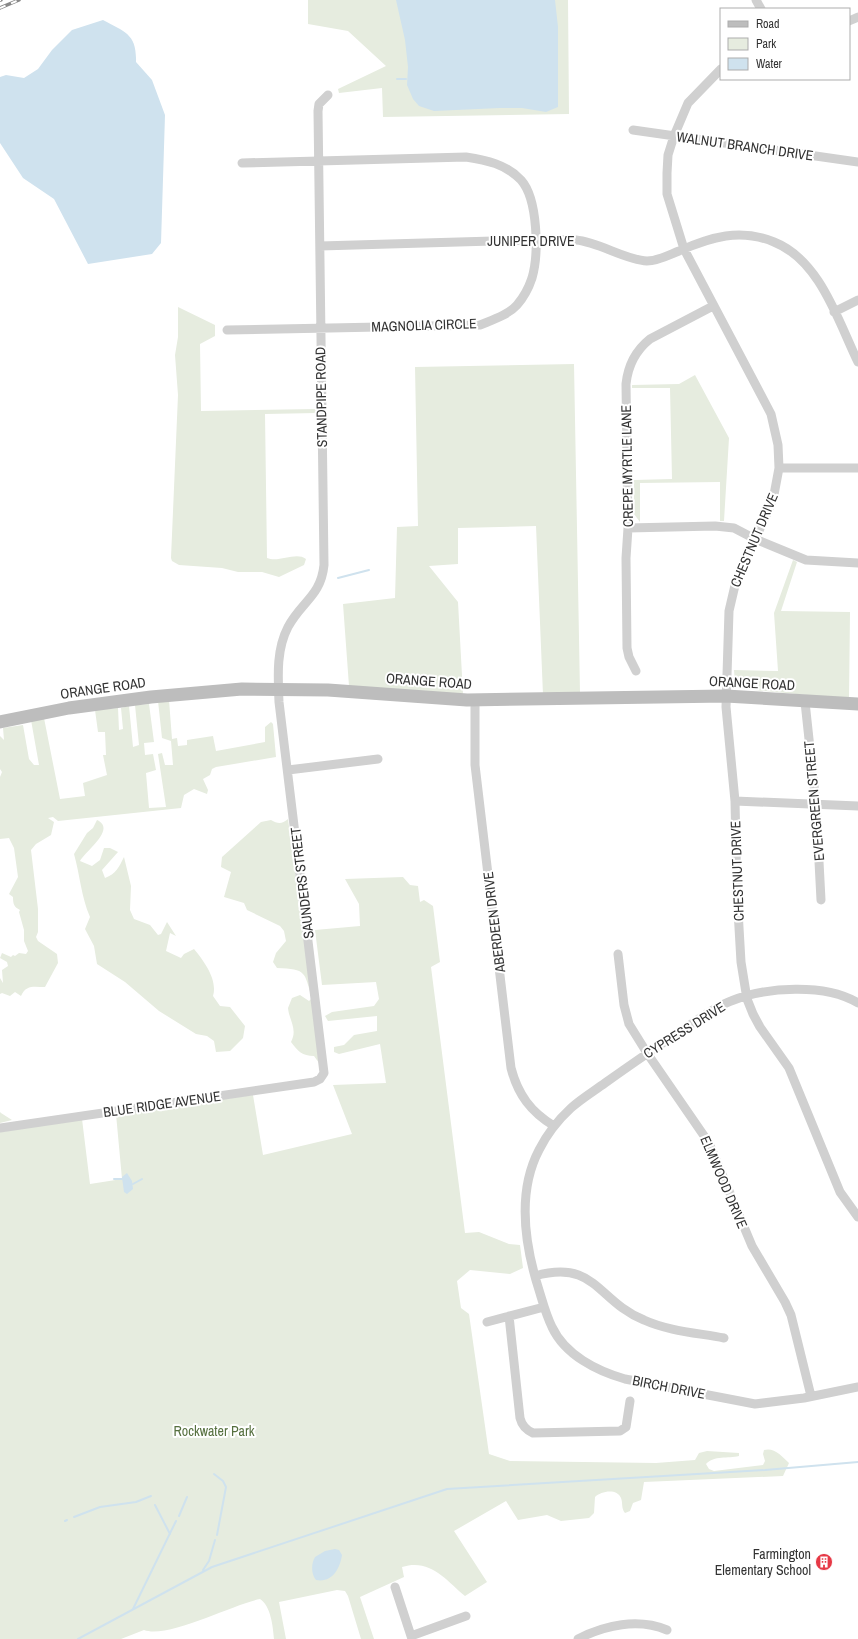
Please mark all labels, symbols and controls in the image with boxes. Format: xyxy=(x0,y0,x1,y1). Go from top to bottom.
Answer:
legend xyxy=(720,8,850,80)
text: Road xyxy=(756,16,780,32)
text: Park xyxy=(756,36,776,52)
text: Water xyxy=(756,56,783,72)
street label: WALNUT BRANCH DRIVE xyxy=(676,127,814,165)
street label: JUNIPER DRIVE xyxy=(487,232,575,250)
street label: MAGNOLIA CIRCLE xyxy=(371,314,477,336)
street label: STANDPIPE ROAD xyxy=(311,347,331,447)
street label: CREPE MYRTLE LANE xyxy=(617,405,637,527)
street label: CHESTNUT DRIVE xyxy=(726,490,782,590)
street label: ORANGE ROAD xyxy=(385,669,473,693)
street label: ORANGE ROAD xyxy=(709,672,795,694)
street label: ORANGE ROAD xyxy=(59,673,147,703)
street label: EVERGREEN STREET xyxy=(800,740,828,862)
street label: CHESTNUT DRIVE xyxy=(726,820,748,922)
street label: SAUNDERS STREET xyxy=(286,826,318,940)
street label: ABERDEEN DRIVE xyxy=(479,871,509,974)
street label: CYPRESS DRIVE xyxy=(640,998,728,1062)
street label: BLUE RIDGE AVENUE xyxy=(102,1087,222,1121)
street label: ELMWOOD DRIVE xyxy=(696,1133,752,1231)
street label: BIRCH DRIVE xyxy=(631,1371,707,1403)
park label: Rockwater Park xyxy=(173,1422,255,1440)
place label: Farmington Elementary School xyxy=(715,1545,811,1579)
building icon: Farmington Elementary School xyxy=(814,1552,834,1572)

